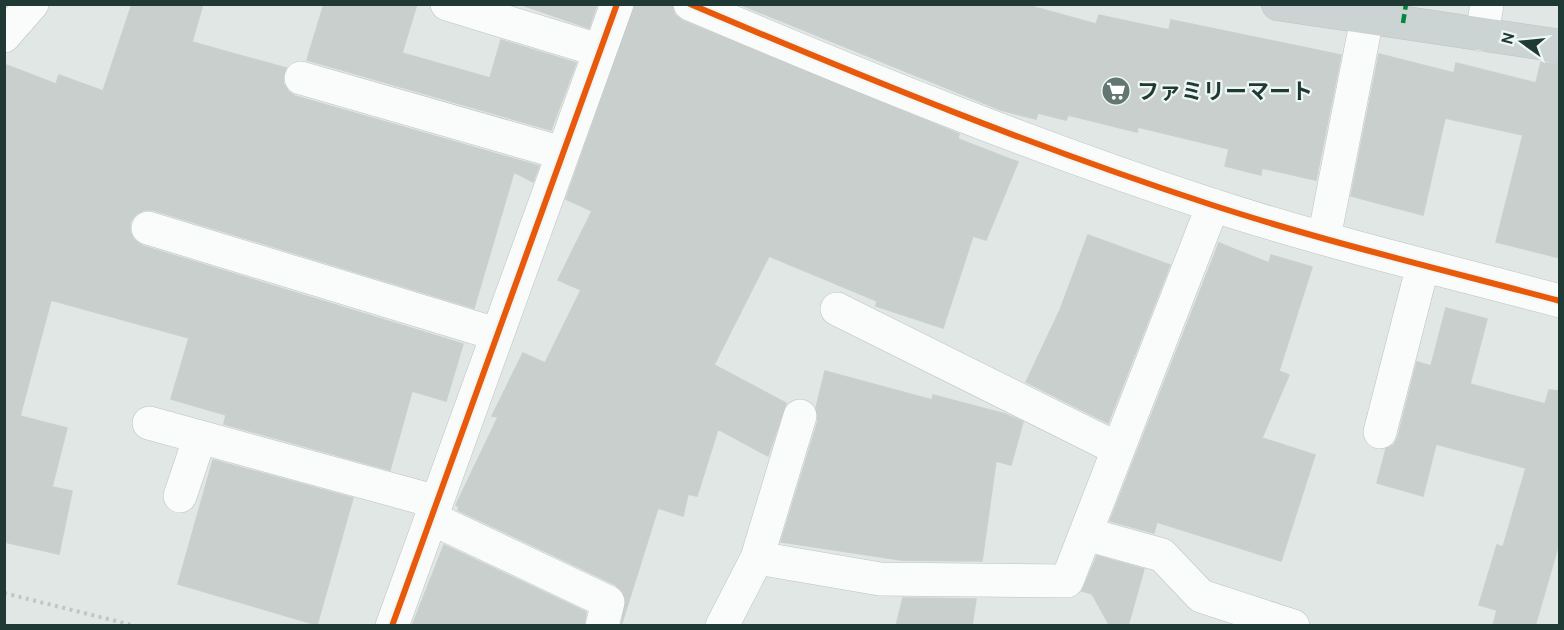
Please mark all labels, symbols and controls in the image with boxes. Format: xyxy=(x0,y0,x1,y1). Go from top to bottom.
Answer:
north arrow xyxy=(1492,12,1552,72)
text: N xyxy=(1497,30,1519,46)
supermarket icon: ファミリーマート xyxy=(1100,75,1132,107)
place label: ファミリーマート xyxy=(1137,78,1313,105)

